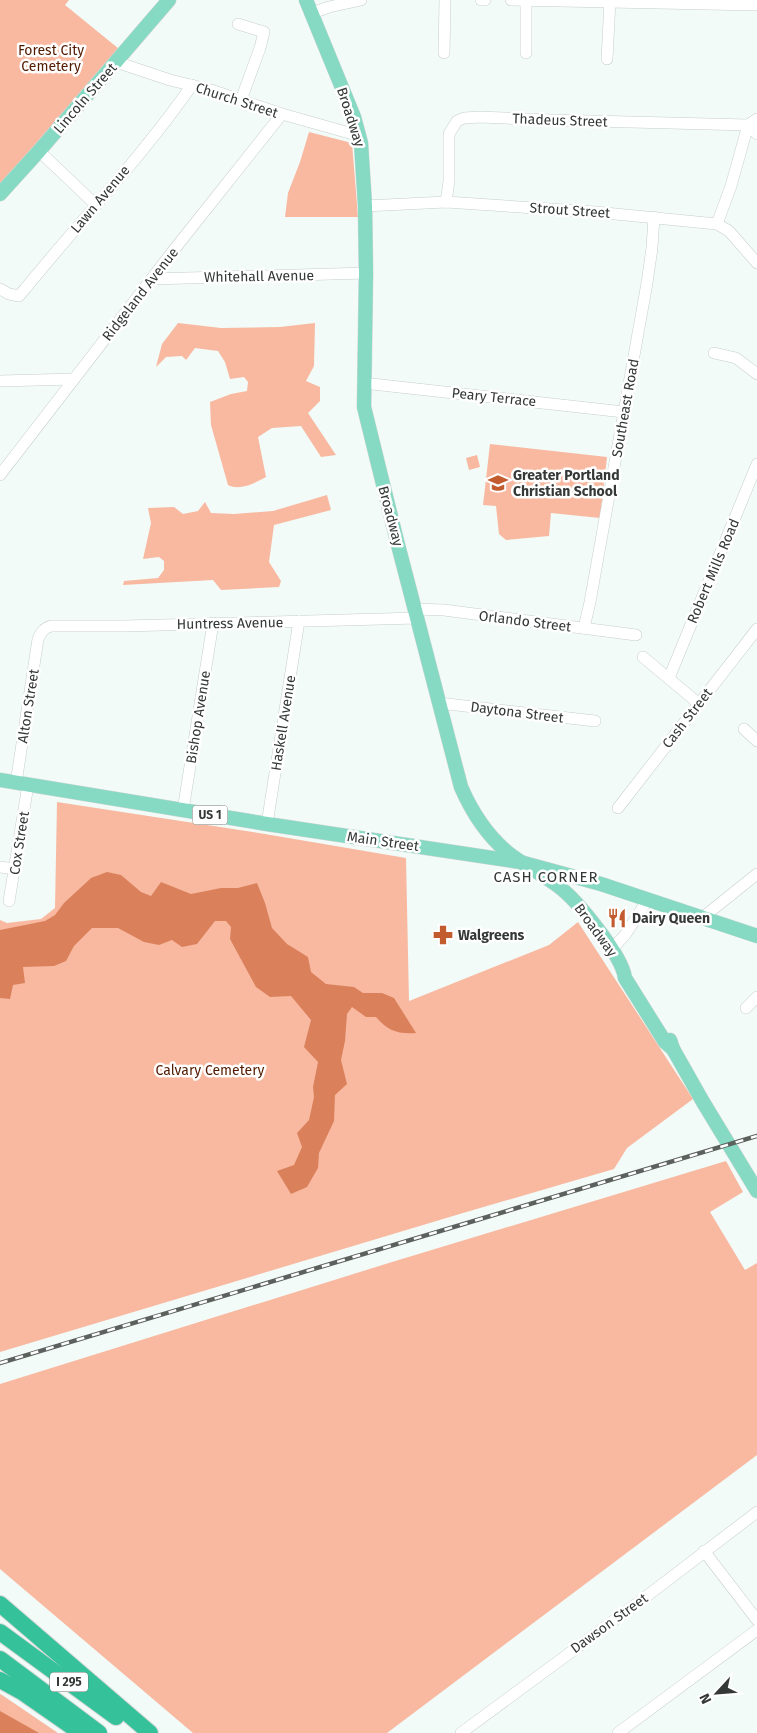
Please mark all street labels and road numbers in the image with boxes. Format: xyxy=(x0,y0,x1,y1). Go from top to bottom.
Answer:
street label: Lincoln Street xyxy=(50,59,121,137)
street label: Church Street xyxy=(194,79,281,122)
street label: Broadway xyxy=(333,85,368,149)
street label: Thadeus Street xyxy=(512,110,609,131)
street label: Lawn Avenue xyxy=(67,162,134,236)
street label: Strout Street xyxy=(529,199,612,222)
street label: Ridgeland Avenue xyxy=(99,244,182,344)
street label: Whitehall Avenue xyxy=(204,267,314,286)
street label: Southeast Road xyxy=(608,357,643,459)
street label: Peary Terrace xyxy=(451,385,537,410)
street label: Broadway xyxy=(374,484,407,548)
street label: Robert Mills Road xyxy=(684,516,743,626)
street label: Orlando Street xyxy=(478,607,573,636)
street label: Huntress Avenue xyxy=(177,614,283,633)
street label: Alton Street xyxy=(14,667,43,744)
street label: Bishop Avenue xyxy=(183,669,214,765)
street label: Haskell Avenue xyxy=(268,674,299,772)
street label: Cash Street xyxy=(659,684,717,752)
street label: Daytona Street xyxy=(469,698,565,727)
road number: US 1 xyxy=(192,806,228,824)
street label: Cox Street xyxy=(6,809,33,876)
street label: Main Street xyxy=(346,828,421,855)
street label: Broadway xyxy=(571,900,621,960)
street label: Dawson Street xyxy=(567,1589,652,1657)
road number: I 295 xyxy=(50,1672,88,1691)

